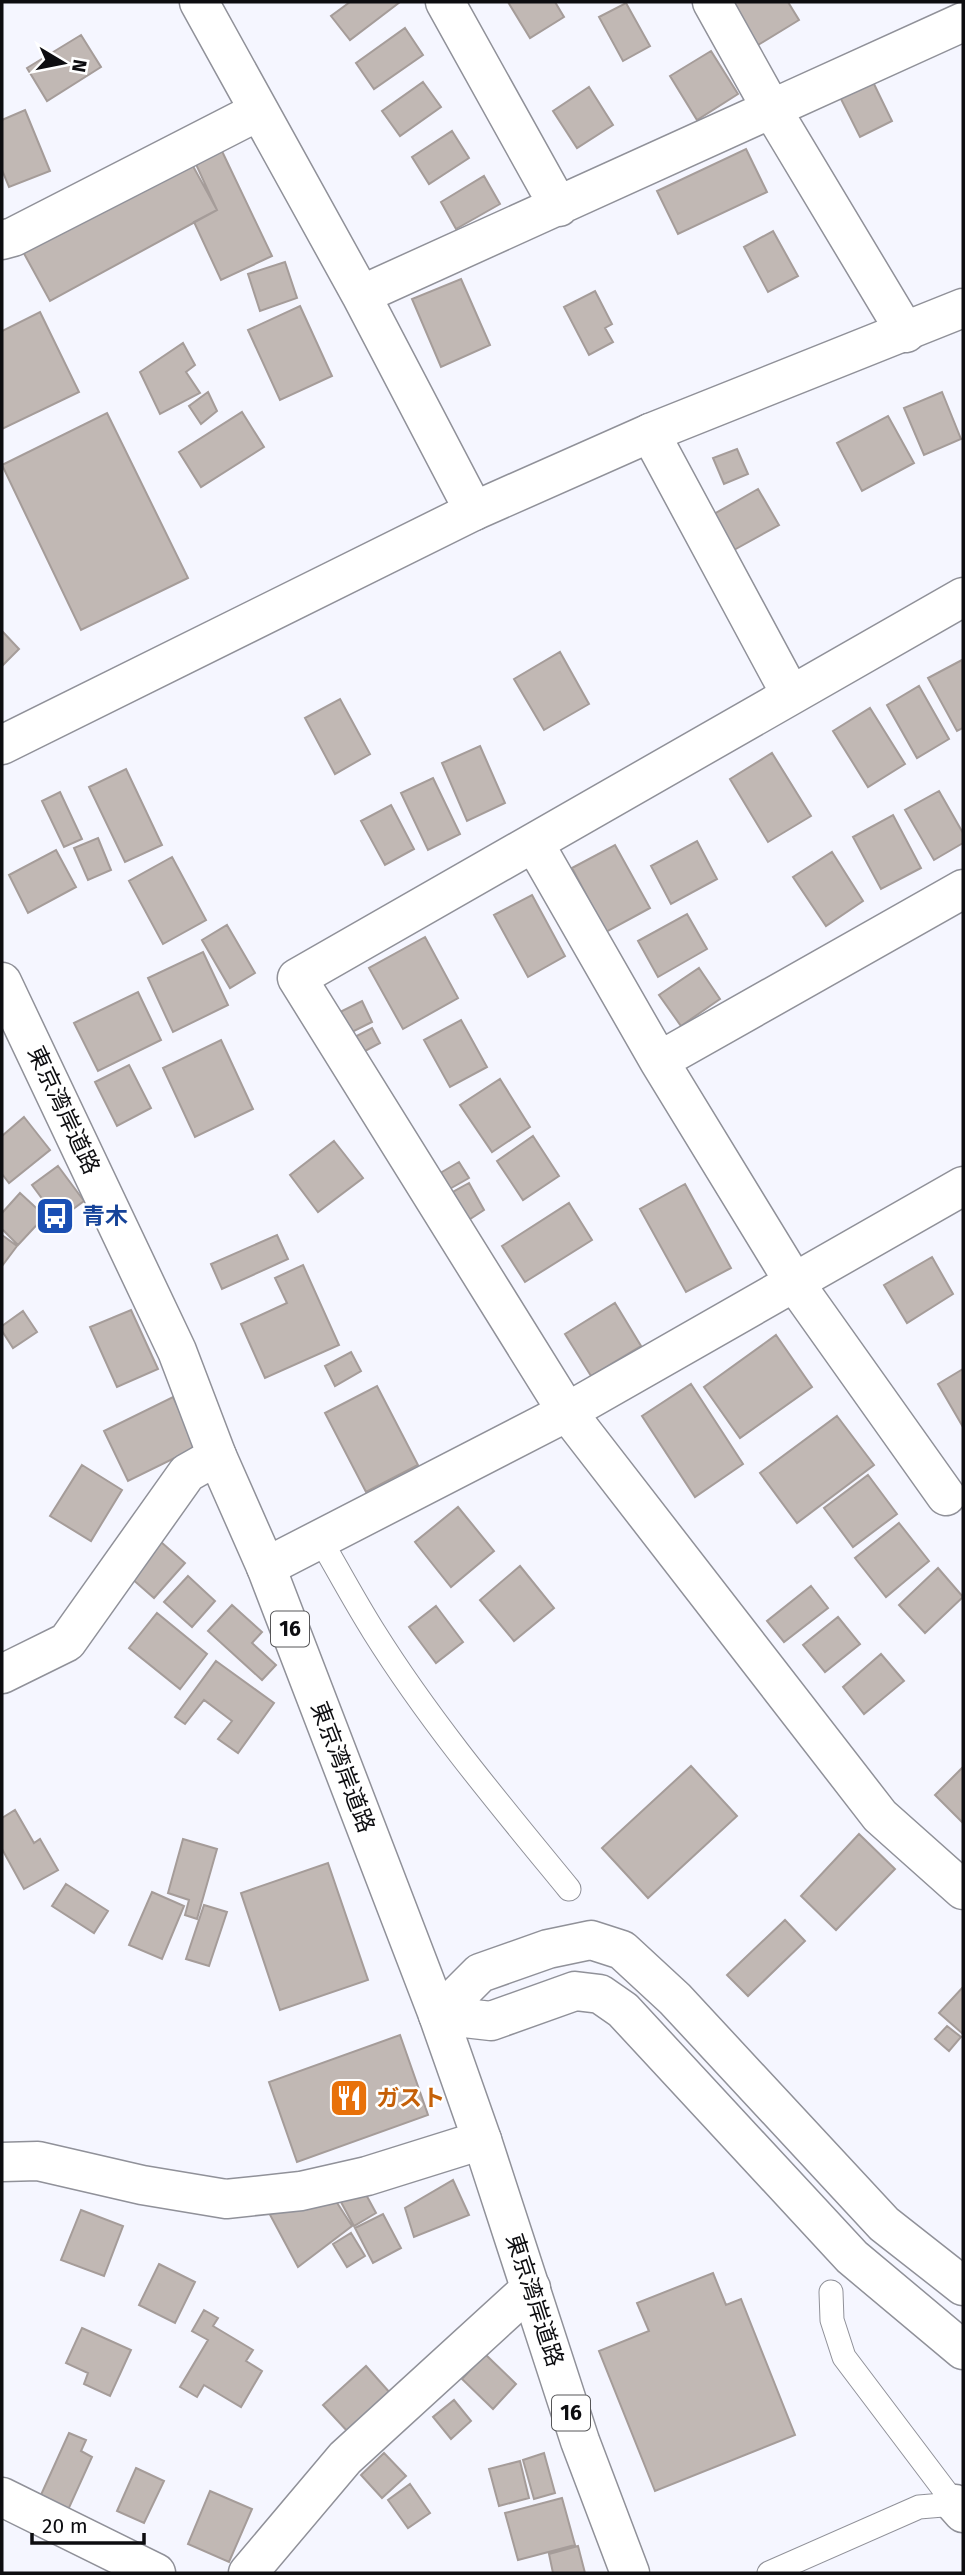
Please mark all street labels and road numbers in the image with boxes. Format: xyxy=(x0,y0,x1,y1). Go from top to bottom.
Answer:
street label: 東京湾岸道路 xyxy=(22,1042,106,1178)
road number: 16 xyxy=(271,1612,309,1646)
street label: 東京湾岸道路 xyxy=(305,1698,381,1836)
street label: 東京湾岸道路 xyxy=(500,2230,570,2370)
road number: 16 xyxy=(552,2396,590,2430)

